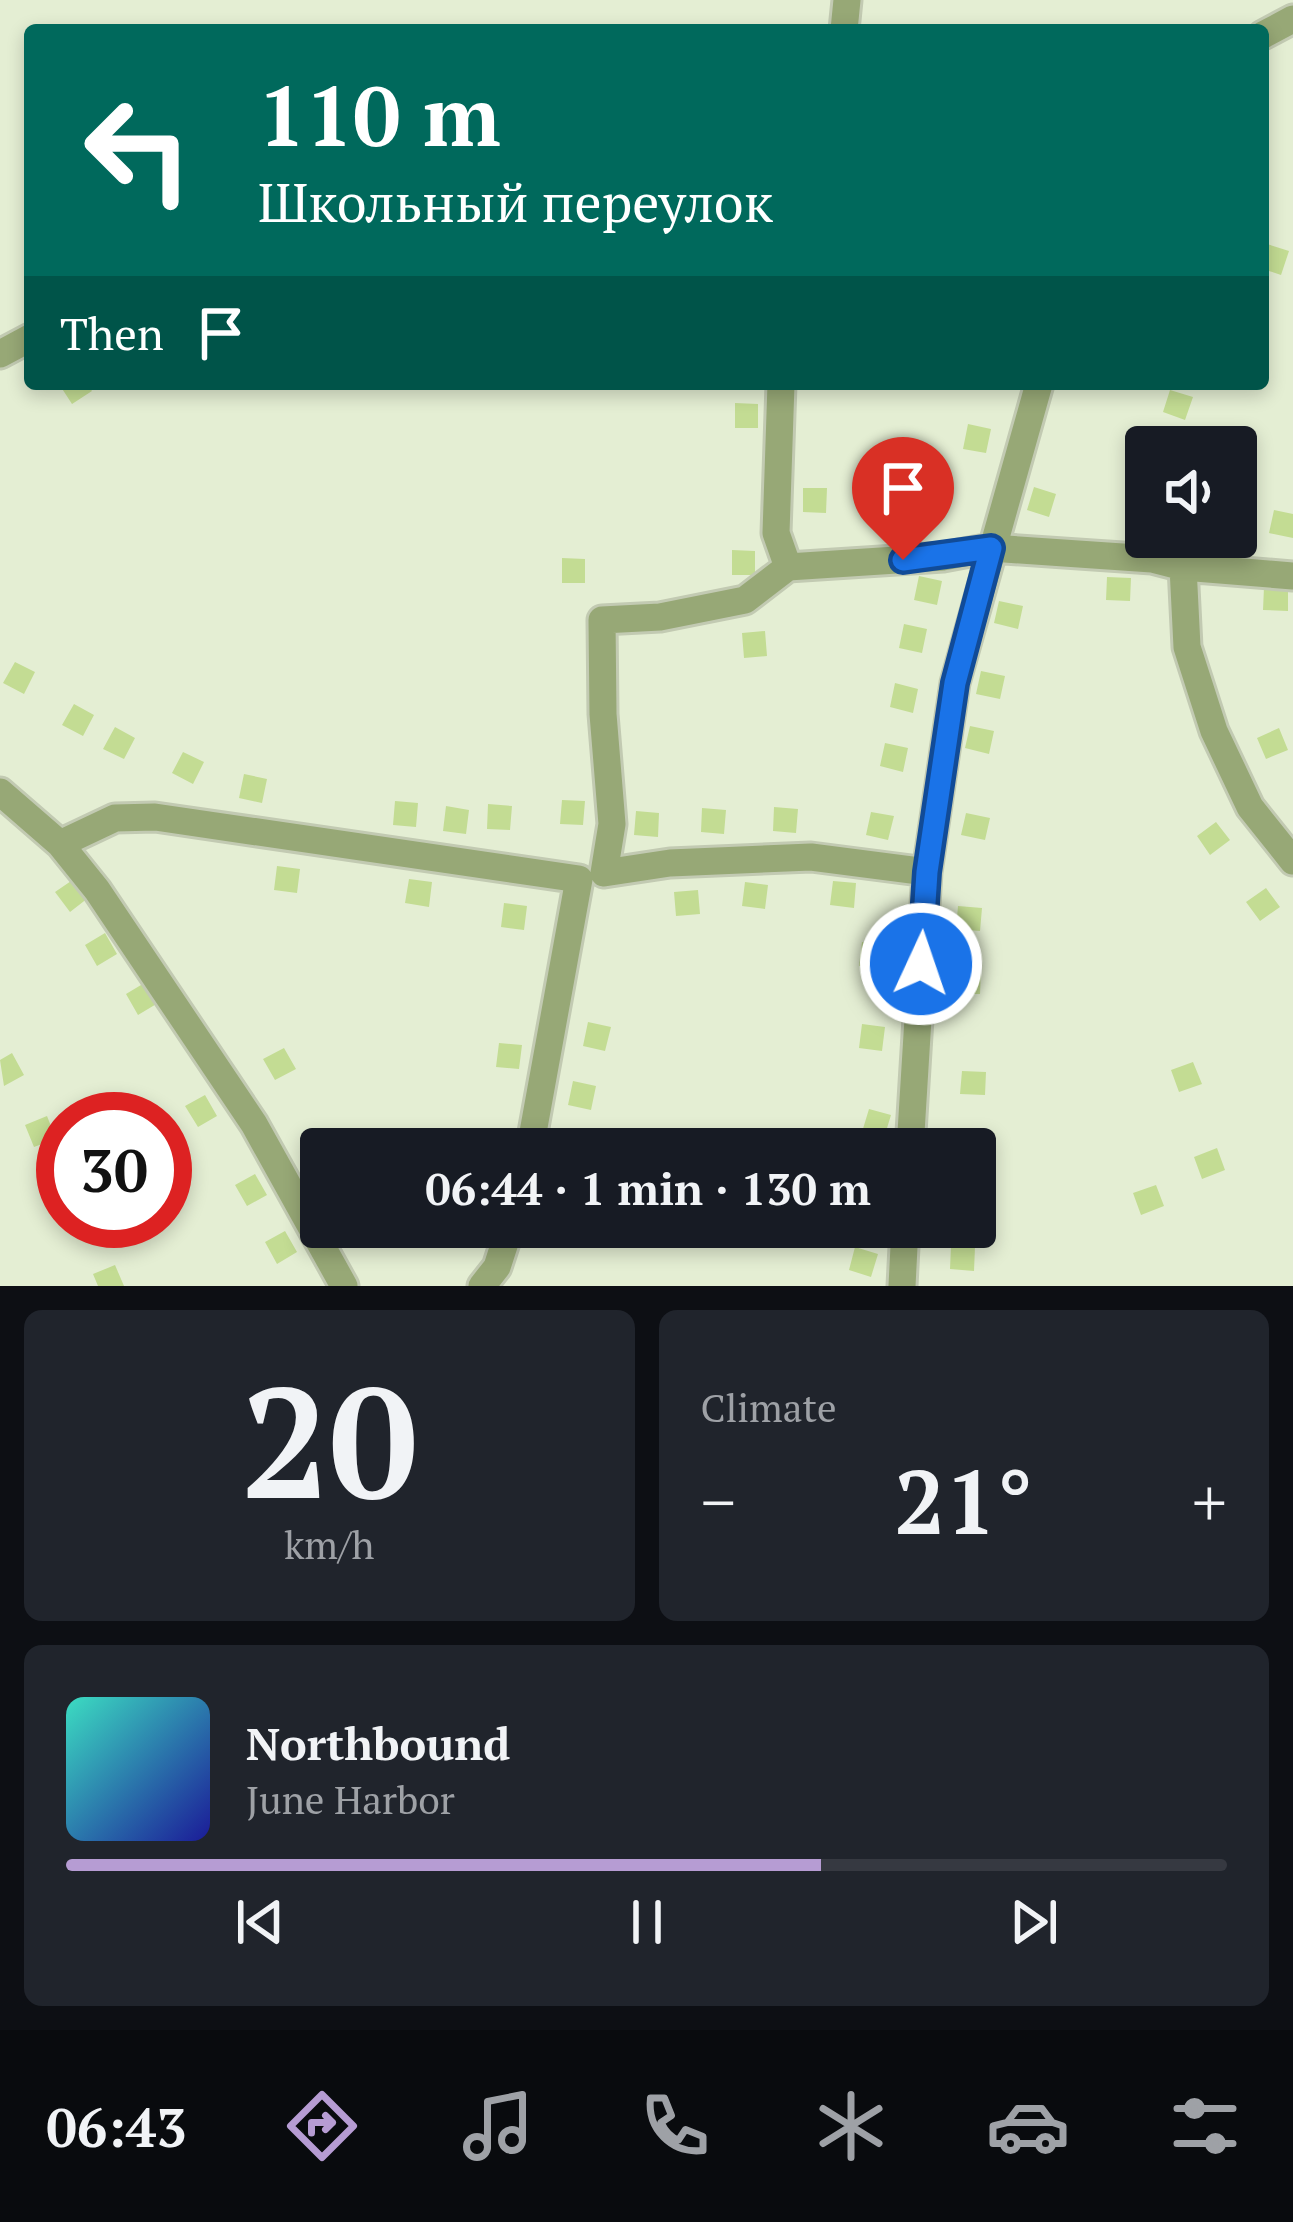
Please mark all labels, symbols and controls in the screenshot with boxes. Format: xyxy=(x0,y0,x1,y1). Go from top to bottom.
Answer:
text: 110 m xyxy=(258,59,501,170)
icon: left xyxy=(60,72,216,228)
text: Школьный переулок xyxy=(258,166,773,237)
icon: arrive xyxy=(188,300,254,366)
text: Then xyxy=(60,303,164,363)
map controls xyxy=(1125,426,1257,558)
button: sound xyxy=(1125,426,1257,558)
pin xyxy=(852,437,954,560)
icon: arrive xyxy=(870,455,936,521)
position arrow xyxy=(858,901,984,1027)
speed limit sign: 30 xyxy=(36,1092,192,1248)
text: 06:44 · 1 min · 130 m xyxy=(425,1158,871,1218)
text: 20 xyxy=(241,1336,417,1543)
text: Climate xyxy=(701,1381,837,1433)
text: 21° xyxy=(894,1440,1033,1560)
text: − xyxy=(701,1457,736,1545)
text: + xyxy=(1192,1457,1227,1545)
text: km/h xyxy=(284,1518,374,1570)
text: Northbound xyxy=(246,1713,510,1773)
text: June Harbor xyxy=(246,1773,455,1825)
icon: previous xyxy=(227,1889,293,1955)
icon: pause xyxy=(614,1889,680,1955)
icon: next xyxy=(1001,1889,1067,1955)
icon: directions xyxy=(280,2084,364,2168)
icon: music xyxy=(456,2084,540,2168)
icon: phone xyxy=(633,2084,717,2168)
icon: climate xyxy=(809,2084,893,2168)
icon: car xyxy=(986,2084,1070,2168)
icon: filters xyxy=(1163,2084,1247,2168)
text: 06:43 xyxy=(46,2091,187,2162)

